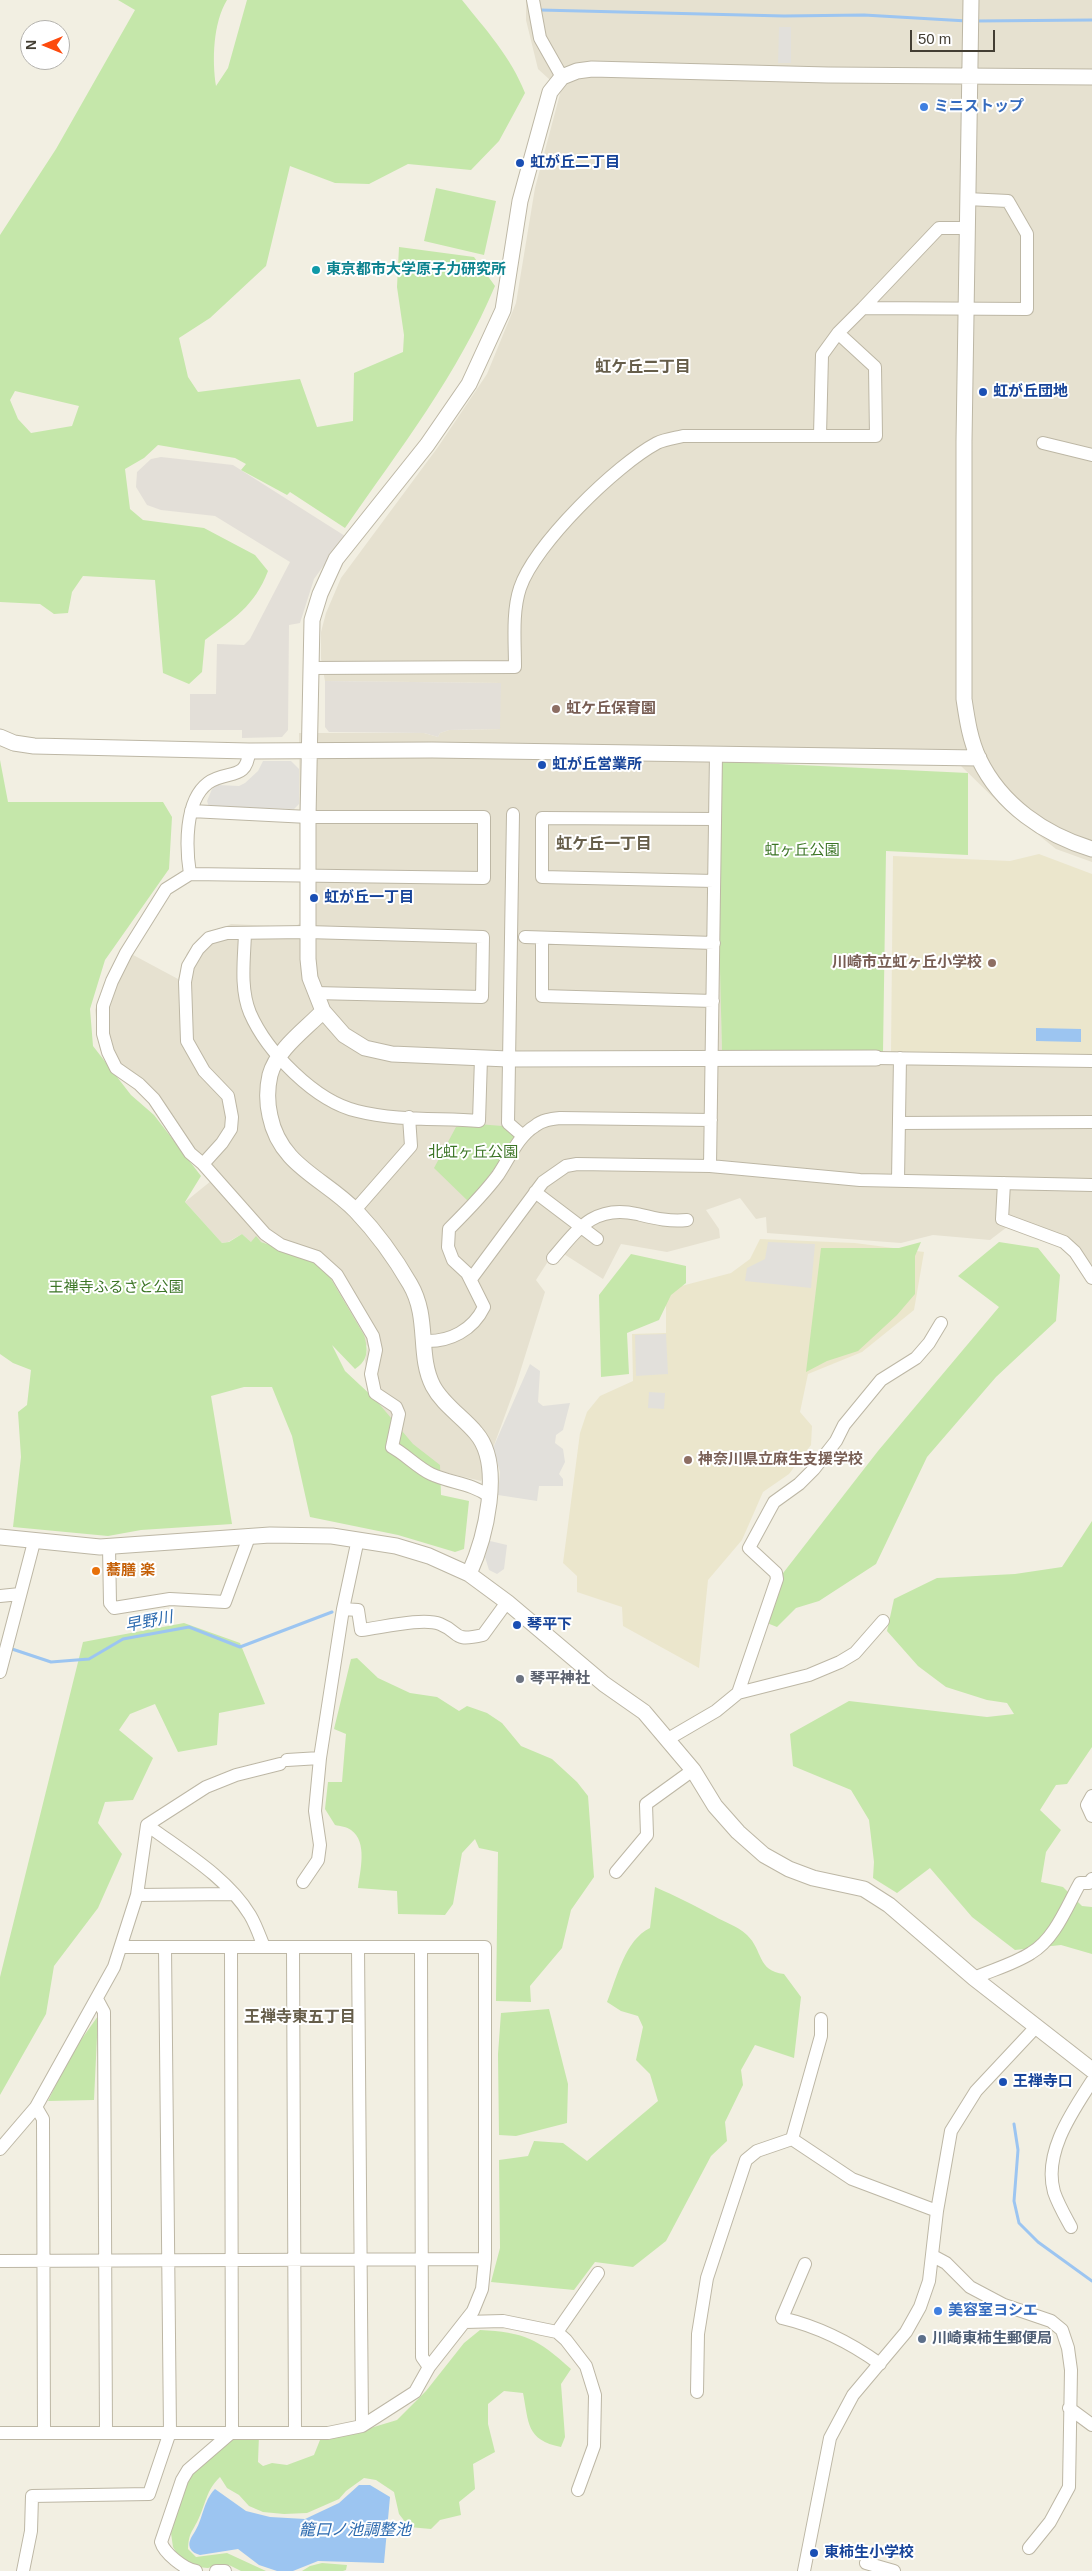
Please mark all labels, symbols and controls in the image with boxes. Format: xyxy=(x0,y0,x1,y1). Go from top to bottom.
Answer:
north arrow xyxy=(20,20,70,70)
scale bar xyxy=(912,20,997,52)
text: 50 m xyxy=(918,30,951,47)
text: N xyxy=(23,40,39,50)
place label: ミニストップ xyxy=(934,98,1024,116)
marker: ミニストップ xyxy=(918,101,930,113)
place label: 虹が丘二丁目 xyxy=(530,154,620,172)
marker: 虹が丘二丁目 xyxy=(514,157,526,169)
place label: 東京都市大学原子力研究所 xyxy=(326,261,506,279)
marker: 東京都市大学原子力研究所 xyxy=(310,264,322,276)
district label: 虹ケ丘二丁目 xyxy=(595,358,691,378)
place label: 虹が丘団地 xyxy=(993,383,1068,401)
marker: 虹が丘団地 xyxy=(977,386,989,398)
place label: 虹ケ丘保育園 xyxy=(566,700,656,718)
marker: 虹ケ丘保育園 xyxy=(550,703,562,715)
place label: 虹が丘営業所 xyxy=(552,756,642,774)
marker: 虹が丘営業所 xyxy=(536,759,548,771)
district label: 虹ケ丘一丁目 xyxy=(556,835,652,855)
park label: 虹ヶ丘公園 xyxy=(765,842,839,860)
place label: 虹が丘一丁目 xyxy=(324,889,414,907)
marker: 虹が丘一丁目 xyxy=(308,892,320,904)
place label: 川崎市立虹ヶ丘小学校 xyxy=(832,954,982,972)
marker: 川崎市立虹ヶ丘小学校 xyxy=(986,957,998,969)
park label: 北虹ヶ丘公園 xyxy=(428,1144,518,1162)
park label: 王禅寺ふるさと公園 xyxy=(49,1279,183,1297)
place label: 神奈川県立麻生支援学校 xyxy=(698,1451,863,1469)
marker: 神奈川県立麻生支援学校 xyxy=(682,1454,694,1466)
place label: 蕎膳 楽 xyxy=(106,1562,155,1580)
marker: 蕎膳 楽 xyxy=(90,1565,102,1577)
water label: 早野川 xyxy=(124,1608,174,1636)
place label: 琴平下 xyxy=(527,1616,572,1634)
marker: 琴平下 xyxy=(511,1619,523,1631)
place label: 琴平神社 xyxy=(530,1670,590,1688)
marker: 琴平神社 xyxy=(514,1673,526,1685)
district label: 王禅寺東五丁目 xyxy=(244,2008,356,2028)
place label: 王禅寺口 xyxy=(1013,2073,1073,2091)
marker: 王禅寺口 xyxy=(997,2076,1009,2088)
place label: 美容室ヨシエ xyxy=(948,2302,1038,2320)
marker: 美容室ヨシエ xyxy=(932,2305,944,2317)
place label: 川崎東柿生郵便局 xyxy=(932,2330,1052,2348)
marker: 川崎東柿生郵便局 xyxy=(916,2333,928,2345)
water label: 籠口ノ池調整池 xyxy=(299,2521,411,2541)
place label: 東柿生小学校 xyxy=(824,2544,914,2562)
marker: 東柿生小学校 xyxy=(808,2547,820,2559)

